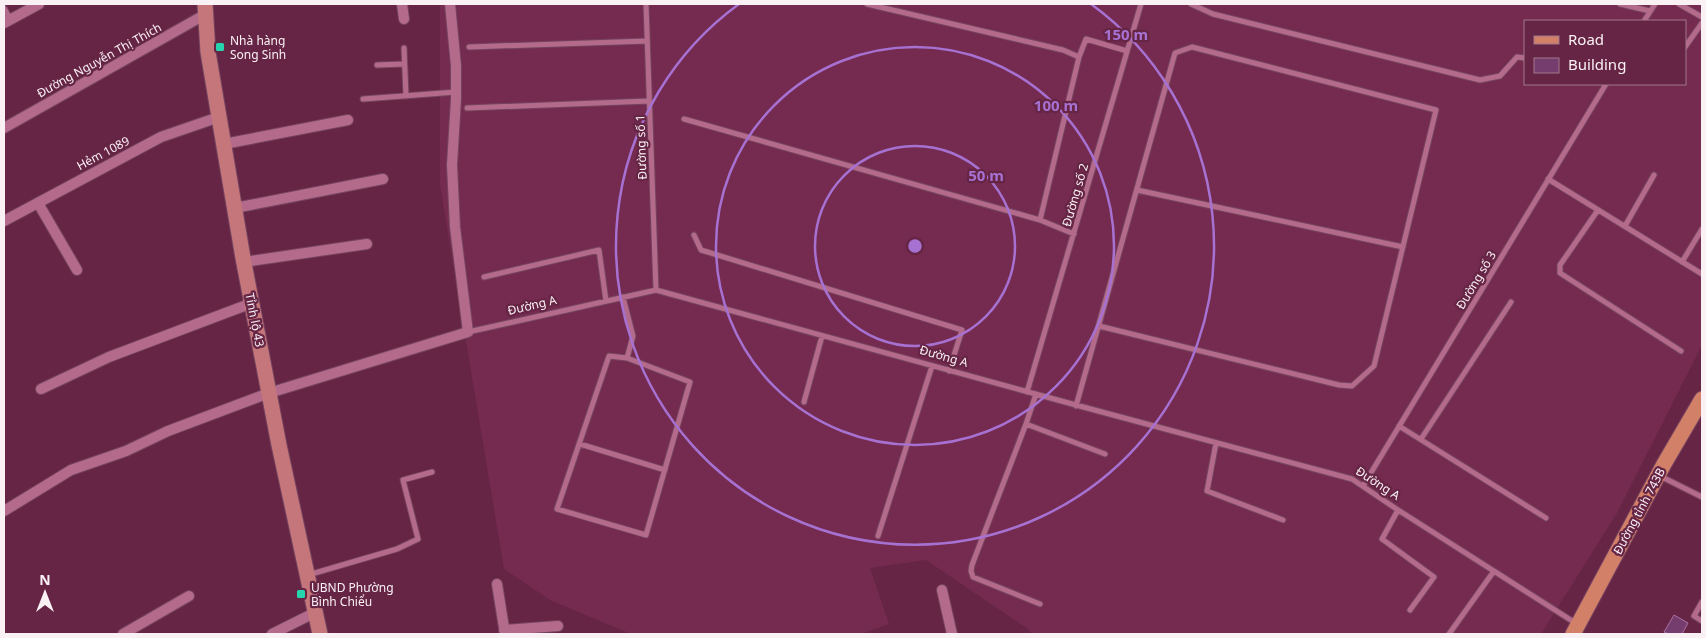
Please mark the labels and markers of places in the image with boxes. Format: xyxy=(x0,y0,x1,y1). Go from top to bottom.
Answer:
place label: Nhà hàng Song Sinh xyxy=(230,32,286,63)
marker: Nhà hàng Song Sinh xyxy=(214,41,226,53)
centre of rings xyxy=(906,237,924,255)
place label: UBND Phường Bình Chiểu xyxy=(311,579,394,610)
marker: UBND Phường Bình Chiểu xyxy=(295,588,307,600)

